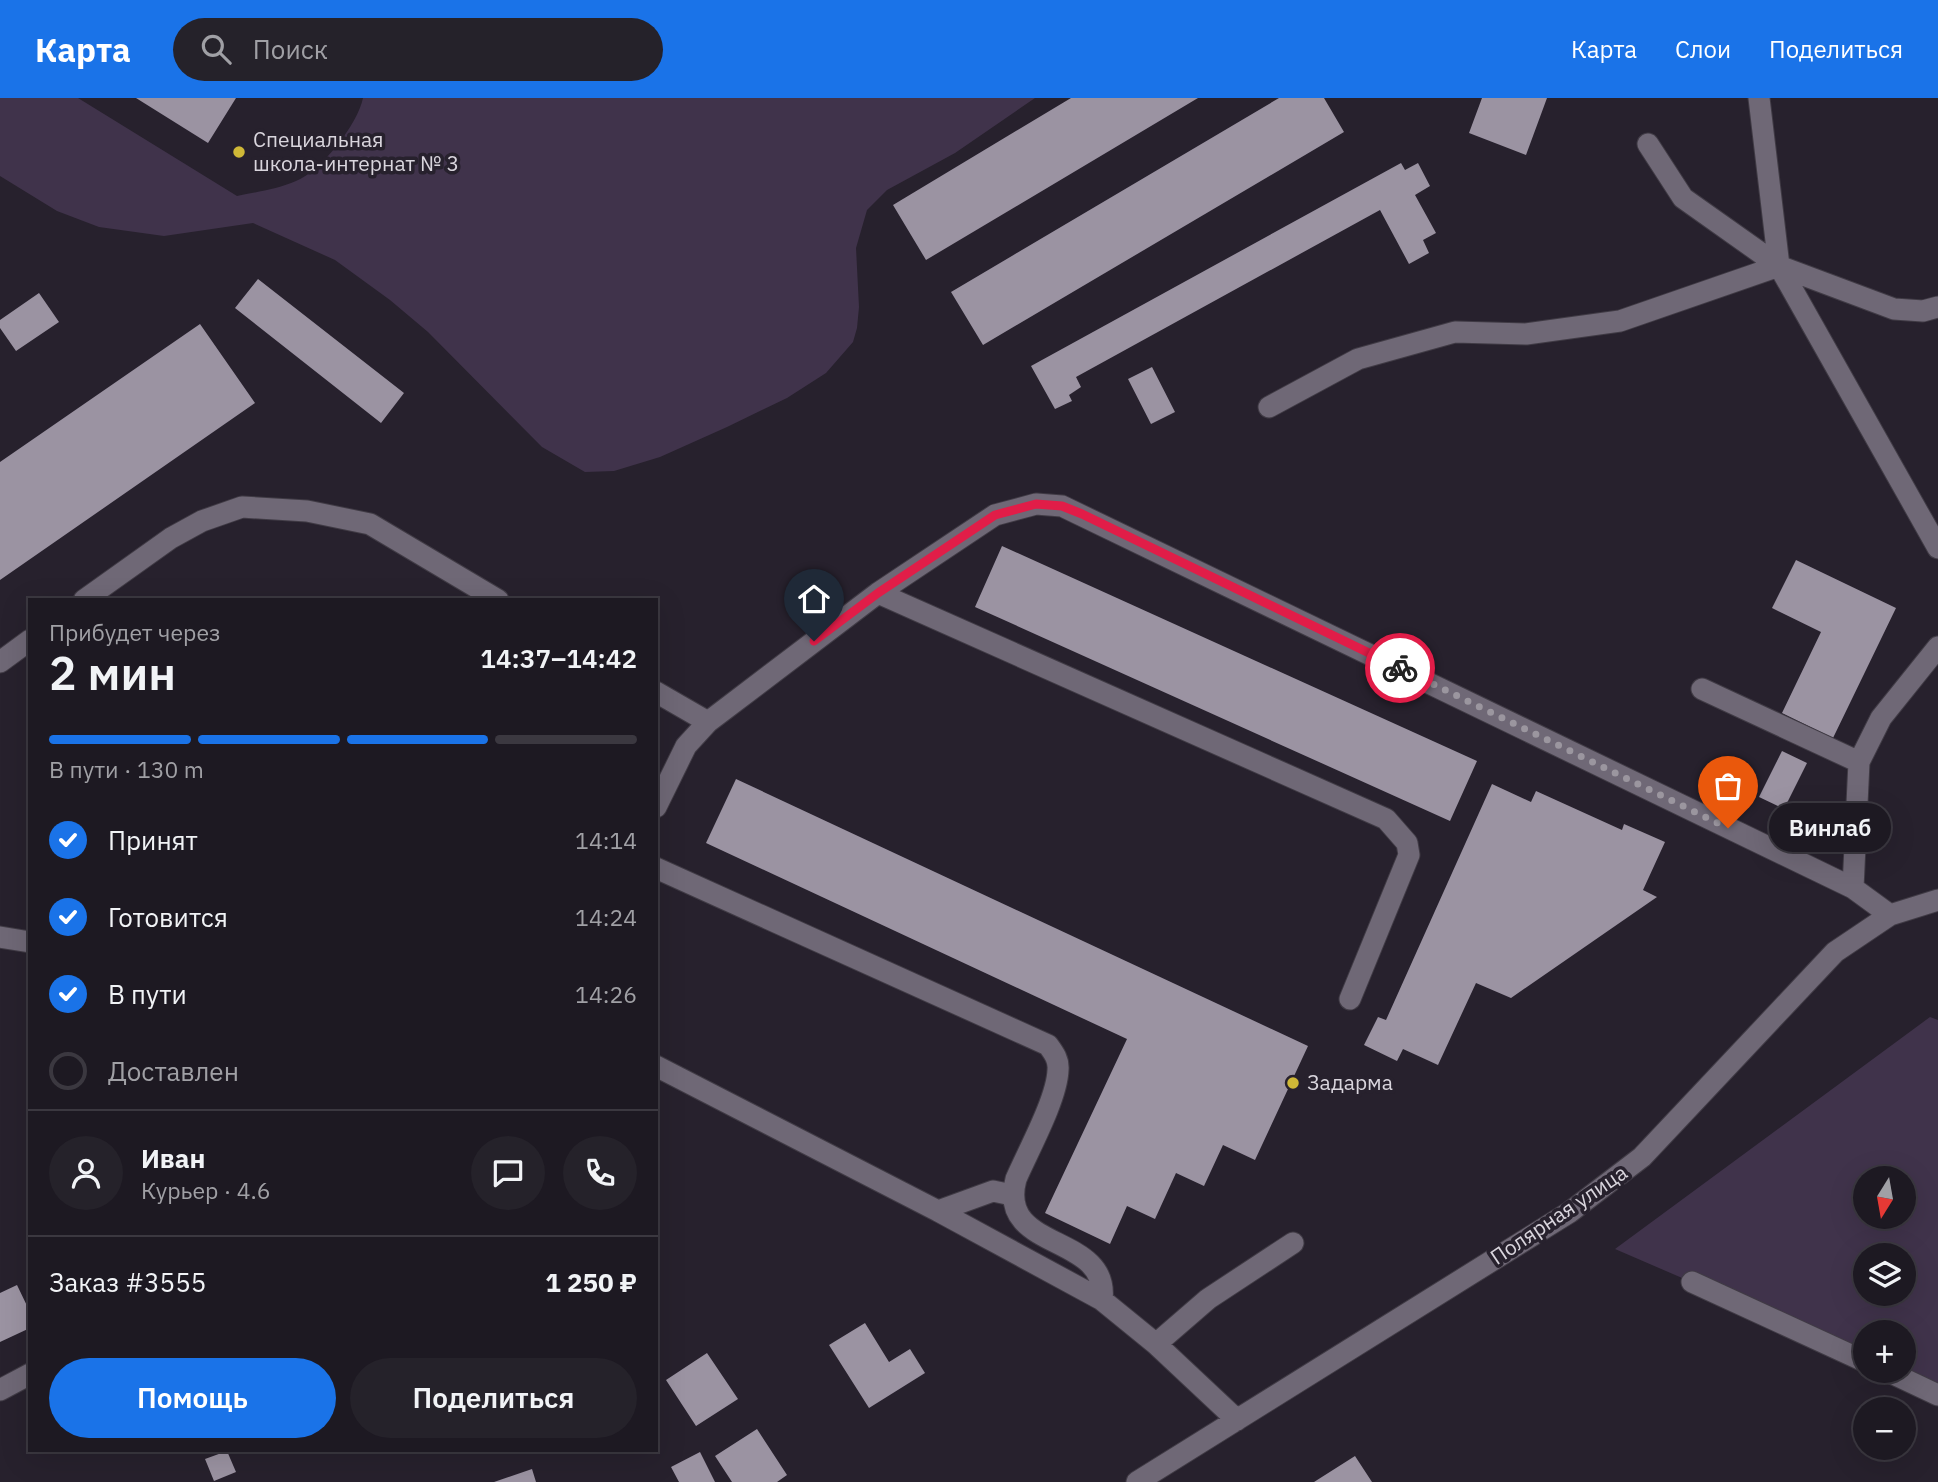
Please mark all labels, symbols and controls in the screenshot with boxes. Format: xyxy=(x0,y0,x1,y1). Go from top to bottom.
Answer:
search box xyxy=(173,18,663,81)
text: Карта xyxy=(35,28,131,71)
icon: search xyxy=(197,30,235,68)
text: Поиск xyxy=(253,32,328,66)
text: Карта xyxy=(1571,33,1637,65)
text: Слои xyxy=(1675,33,1731,65)
text: Поделиться xyxy=(1769,33,1903,65)
place label: Специальная школа-интернат № 3 xyxy=(253,125,459,177)
marker: Специальная школа-интернат № 3 xyxy=(231,144,247,160)
pin xyxy=(784,569,844,641)
icon: home xyxy=(795,580,833,618)
text: Прибудет через xyxy=(49,617,221,647)
courier xyxy=(1365,633,1435,703)
text: 14:37–14:42 xyxy=(480,641,637,675)
text: 2 мин xyxy=(49,643,176,703)
icon: bike xyxy=(1381,649,1419,687)
text: В пути · 130 m xyxy=(49,754,204,784)
pin xyxy=(1698,756,1758,828)
icon: bag xyxy=(1709,767,1747,805)
callout: Винлаб xyxy=(1770,804,1893,852)
text: Винлаб xyxy=(1789,812,1871,842)
icon: check xyxy=(49,821,87,859)
text: Принят xyxy=(108,823,198,857)
text: 14:14 xyxy=(575,825,637,855)
icon: check xyxy=(49,898,87,936)
text: Готовится xyxy=(108,900,228,934)
text: 14:24 xyxy=(575,902,637,932)
icon: check xyxy=(49,975,87,1013)
text: В пути xyxy=(108,977,187,1011)
text: 14:26 xyxy=(575,979,637,1009)
text: Доставлен xyxy=(108,1054,239,1088)
place label: Задарма xyxy=(1307,1068,1393,1096)
marker: Задарма xyxy=(1285,1075,1301,1091)
button: person xyxy=(49,1136,123,1210)
button: chat xyxy=(471,1136,545,1210)
button: phone xyxy=(563,1136,637,1210)
text: Иван xyxy=(141,1141,206,1175)
street label: Полярная улица xyxy=(1485,1158,1632,1270)
north arrow xyxy=(1853,1166,1916,1228)
map controls xyxy=(1853,1166,1916,1460)
text: Курьер · 4.6 xyxy=(141,1175,271,1205)
button: layers xyxy=(1853,1243,1916,1306)
text: Заказ #3555 xyxy=(49,1265,206,1299)
text: 1 250 ₽ xyxy=(545,1265,637,1299)
button: + xyxy=(1853,1320,1916,1383)
button: Помощь xyxy=(49,1358,336,1438)
button: Поделиться xyxy=(350,1358,637,1438)
button: − xyxy=(1853,1397,1916,1460)

